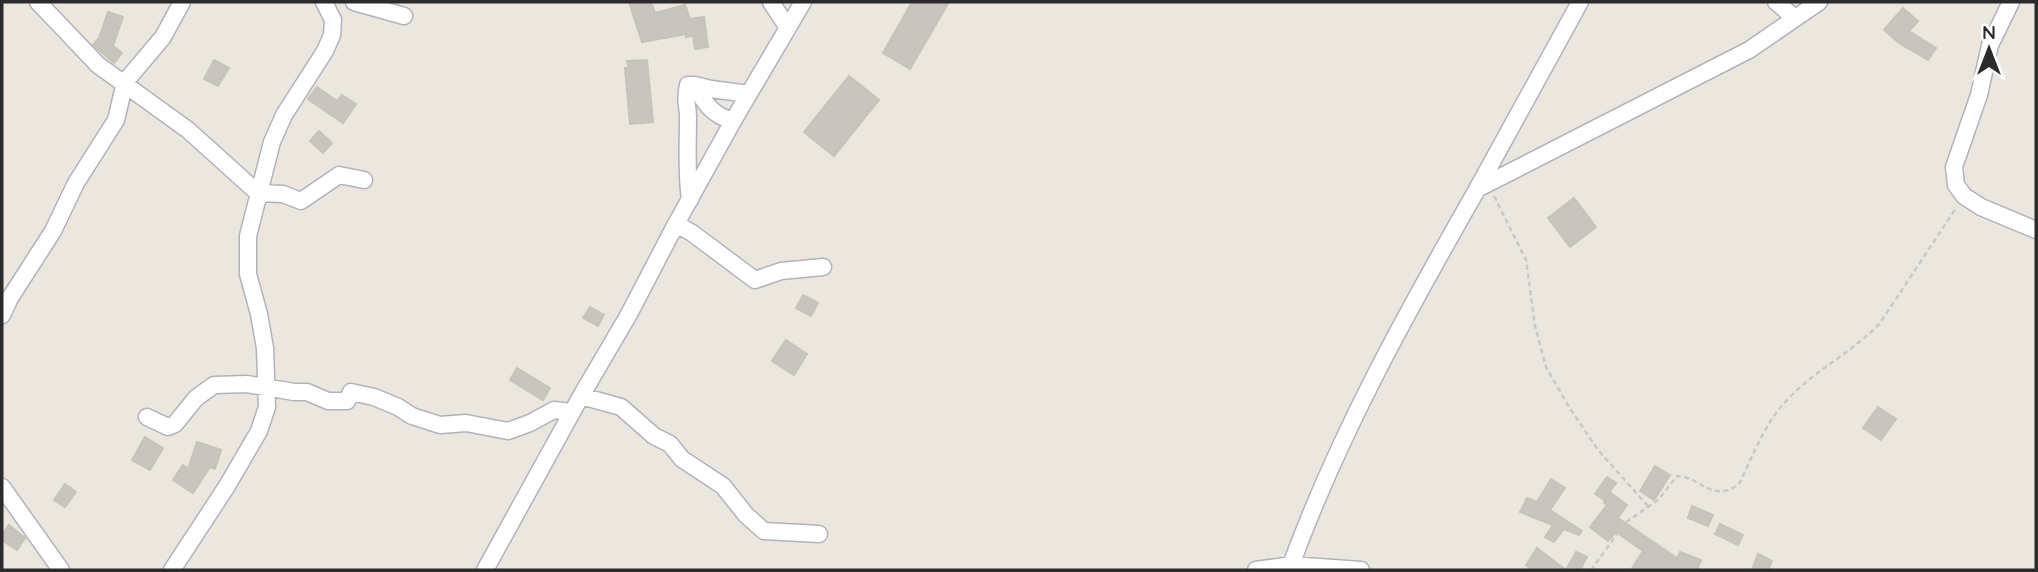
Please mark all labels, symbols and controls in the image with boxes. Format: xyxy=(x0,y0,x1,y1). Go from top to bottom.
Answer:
north arrow xyxy=(1954,14,2024,84)
text: N xyxy=(1982,20,1996,44)

